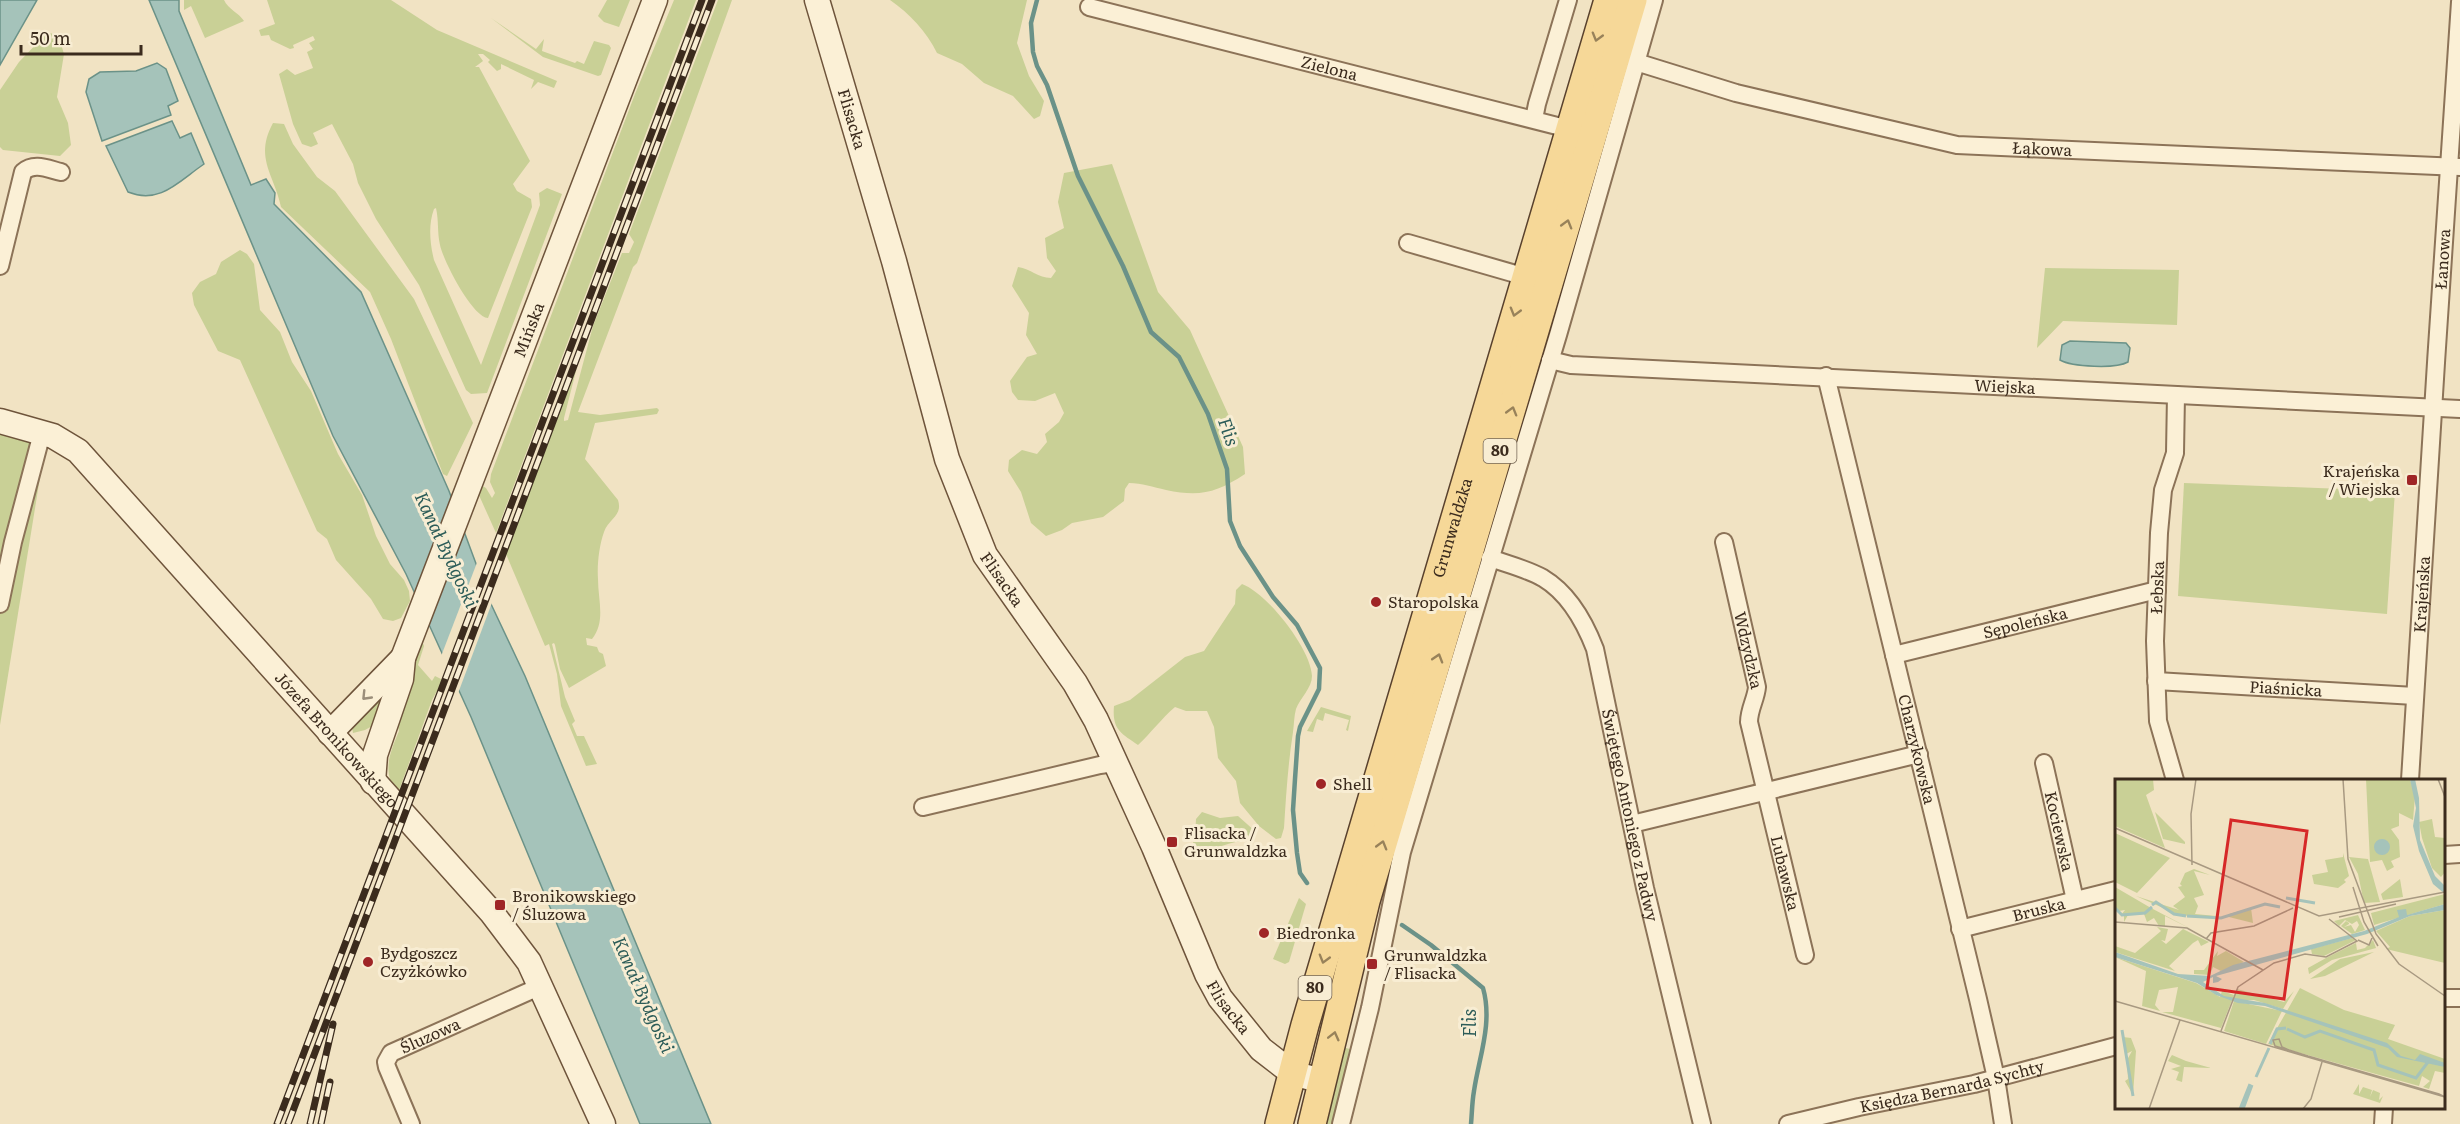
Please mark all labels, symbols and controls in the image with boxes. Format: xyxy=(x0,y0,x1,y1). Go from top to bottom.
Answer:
scale bar xyxy=(21,18,141,56)
text: 50 m xyxy=(30,24,71,51)
one-way arrow xyxy=(1592,31,1604,42)
street label: Zielona xyxy=(1299,48,1361,86)
street label: Flisacka xyxy=(833,85,873,152)
street label: Łąkowa xyxy=(2012,134,2073,161)
one-way arrow xyxy=(1560,219,1572,230)
street label: Łanowa xyxy=(2428,228,2455,290)
street label: Mińska xyxy=(506,298,549,360)
one-way arrow xyxy=(1510,306,1522,317)
street label: Wiejska xyxy=(1974,372,2037,399)
one-way arrow xyxy=(1505,406,1517,417)
water label: Flis xyxy=(1212,414,1247,449)
road number: 80 xyxy=(1484,439,1516,463)
place label: Krajeńska / Wiejska xyxy=(2323,458,2400,500)
marker: Krajeńska / Wiejska xyxy=(2405,473,2419,487)
street label: Grunwaldzka xyxy=(1425,474,1477,580)
water label: Kanał Bydgoski xyxy=(409,487,486,612)
street label: Flisacka xyxy=(975,546,1031,611)
street label: Krajeńska xyxy=(2406,555,2435,634)
street label: Łebska xyxy=(2143,560,2169,614)
place label: Staropolska xyxy=(1388,589,1479,613)
marker: Staropolska xyxy=(1369,595,1383,609)
street label: Sępoleńska xyxy=(1980,600,2070,644)
street label: Wdzydzka xyxy=(1729,609,1770,691)
one-way arrow xyxy=(1431,653,1443,664)
street label: Józefa Bronikowskiego xyxy=(270,666,405,813)
street label: Piaśnicka xyxy=(2249,673,2323,702)
one-way arrow xyxy=(363,688,374,699)
street label: Charzykowska xyxy=(1893,691,1943,807)
street label: Świętego Antoniego z Padwy xyxy=(1597,706,1666,924)
place label: Shell xyxy=(1333,771,1372,795)
marker: Shell xyxy=(1314,777,1328,791)
inset map xyxy=(2115,779,2445,1109)
street label: Kociewska xyxy=(2040,788,2081,874)
place label: Flisacka / Grunwaldzka xyxy=(1184,820,1287,862)
street label: Lubawska xyxy=(1766,833,1807,913)
marker: Flisacka / Grunwaldzka xyxy=(1165,835,1179,849)
one-way arrow xyxy=(1375,840,1387,851)
place label: Bronikowskiego / Śluzowa xyxy=(512,883,636,925)
street label: Bruska xyxy=(2009,890,2068,927)
marker: Bronikowskiego / Śluzowa xyxy=(493,898,507,912)
place label: Biedronka xyxy=(1276,920,1356,944)
marker: Biedronka xyxy=(1257,926,1271,940)
water label: Kanał Bydgoski xyxy=(607,932,682,1057)
place label: Bydgoszcz Czyżkówko xyxy=(380,940,467,982)
place label: Grunwaldzka / Flisacka xyxy=(1384,942,1487,984)
one-way arrow xyxy=(1319,953,1331,964)
marker: Bydgoszcz Czyżkówko xyxy=(361,955,375,969)
marker: Grunwaldzka / Flisacka xyxy=(1365,957,1379,971)
street label: Flisacka xyxy=(1201,975,1257,1039)
road number: 80 xyxy=(1298,976,1332,1000)
water label: Flis xyxy=(1455,1009,1482,1037)
street label: Śluzowa xyxy=(395,1010,464,1059)
one-way arrow xyxy=(1327,1031,1340,1041)
street label: Księdza Bernarda Sychty xyxy=(1857,1053,2047,1118)

